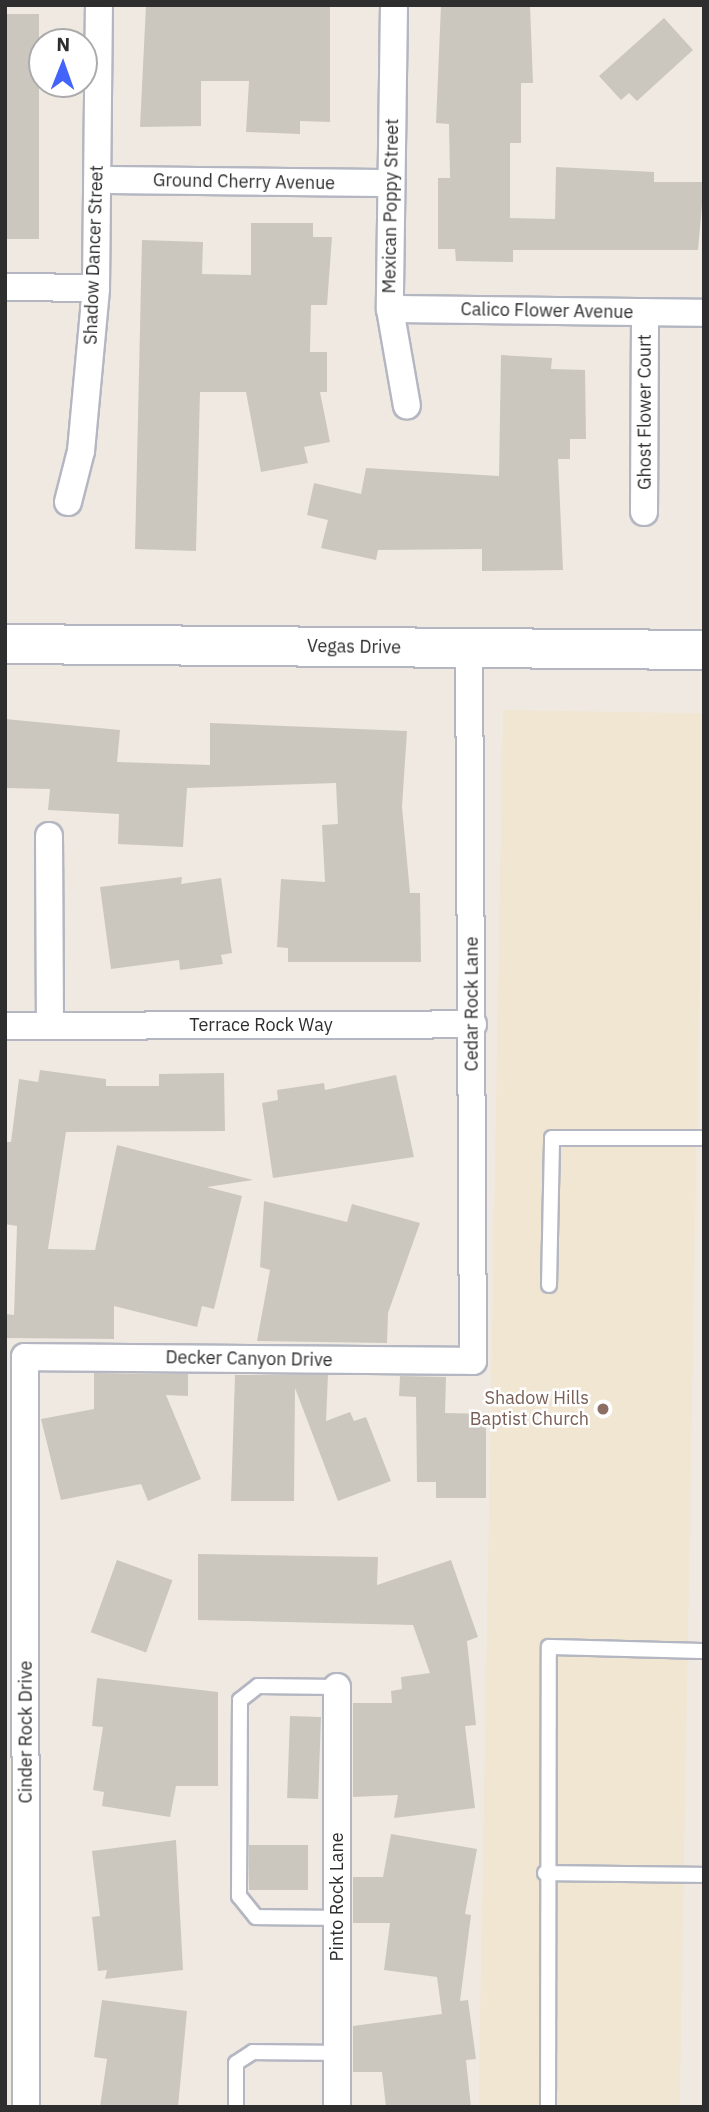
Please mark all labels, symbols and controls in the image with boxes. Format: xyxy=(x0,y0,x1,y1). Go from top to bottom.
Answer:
north arrow xyxy=(28,28,98,98)
text: N xyxy=(56,32,70,56)
street label: Mexican Poppy Street xyxy=(379,118,403,294)
street label: Shadow Dancer Street xyxy=(80,165,108,345)
street label: Ground Cherry Avenue xyxy=(153,170,335,194)
street label: Calico Flower Avenue xyxy=(460,299,634,323)
street label: Ghost Flower Court xyxy=(634,334,656,490)
street label: Vegas Drive xyxy=(307,635,401,659)
street label: Cedar Rock Lane xyxy=(461,937,483,1071)
street label: Terrace Rock Way xyxy=(189,1014,333,1036)
street label: Decker Canyon Drive xyxy=(165,1347,333,1371)
place label: Shadow Hills Baptist Church xyxy=(470,1388,589,1430)
marker: Shadow Hills Baptist Church xyxy=(595,1401,611,1417)
street label: Cinder Rock Drive xyxy=(15,1661,37,1803)
street label: Pinto Rock Lane xyxy=(326,1832,348,1962)

